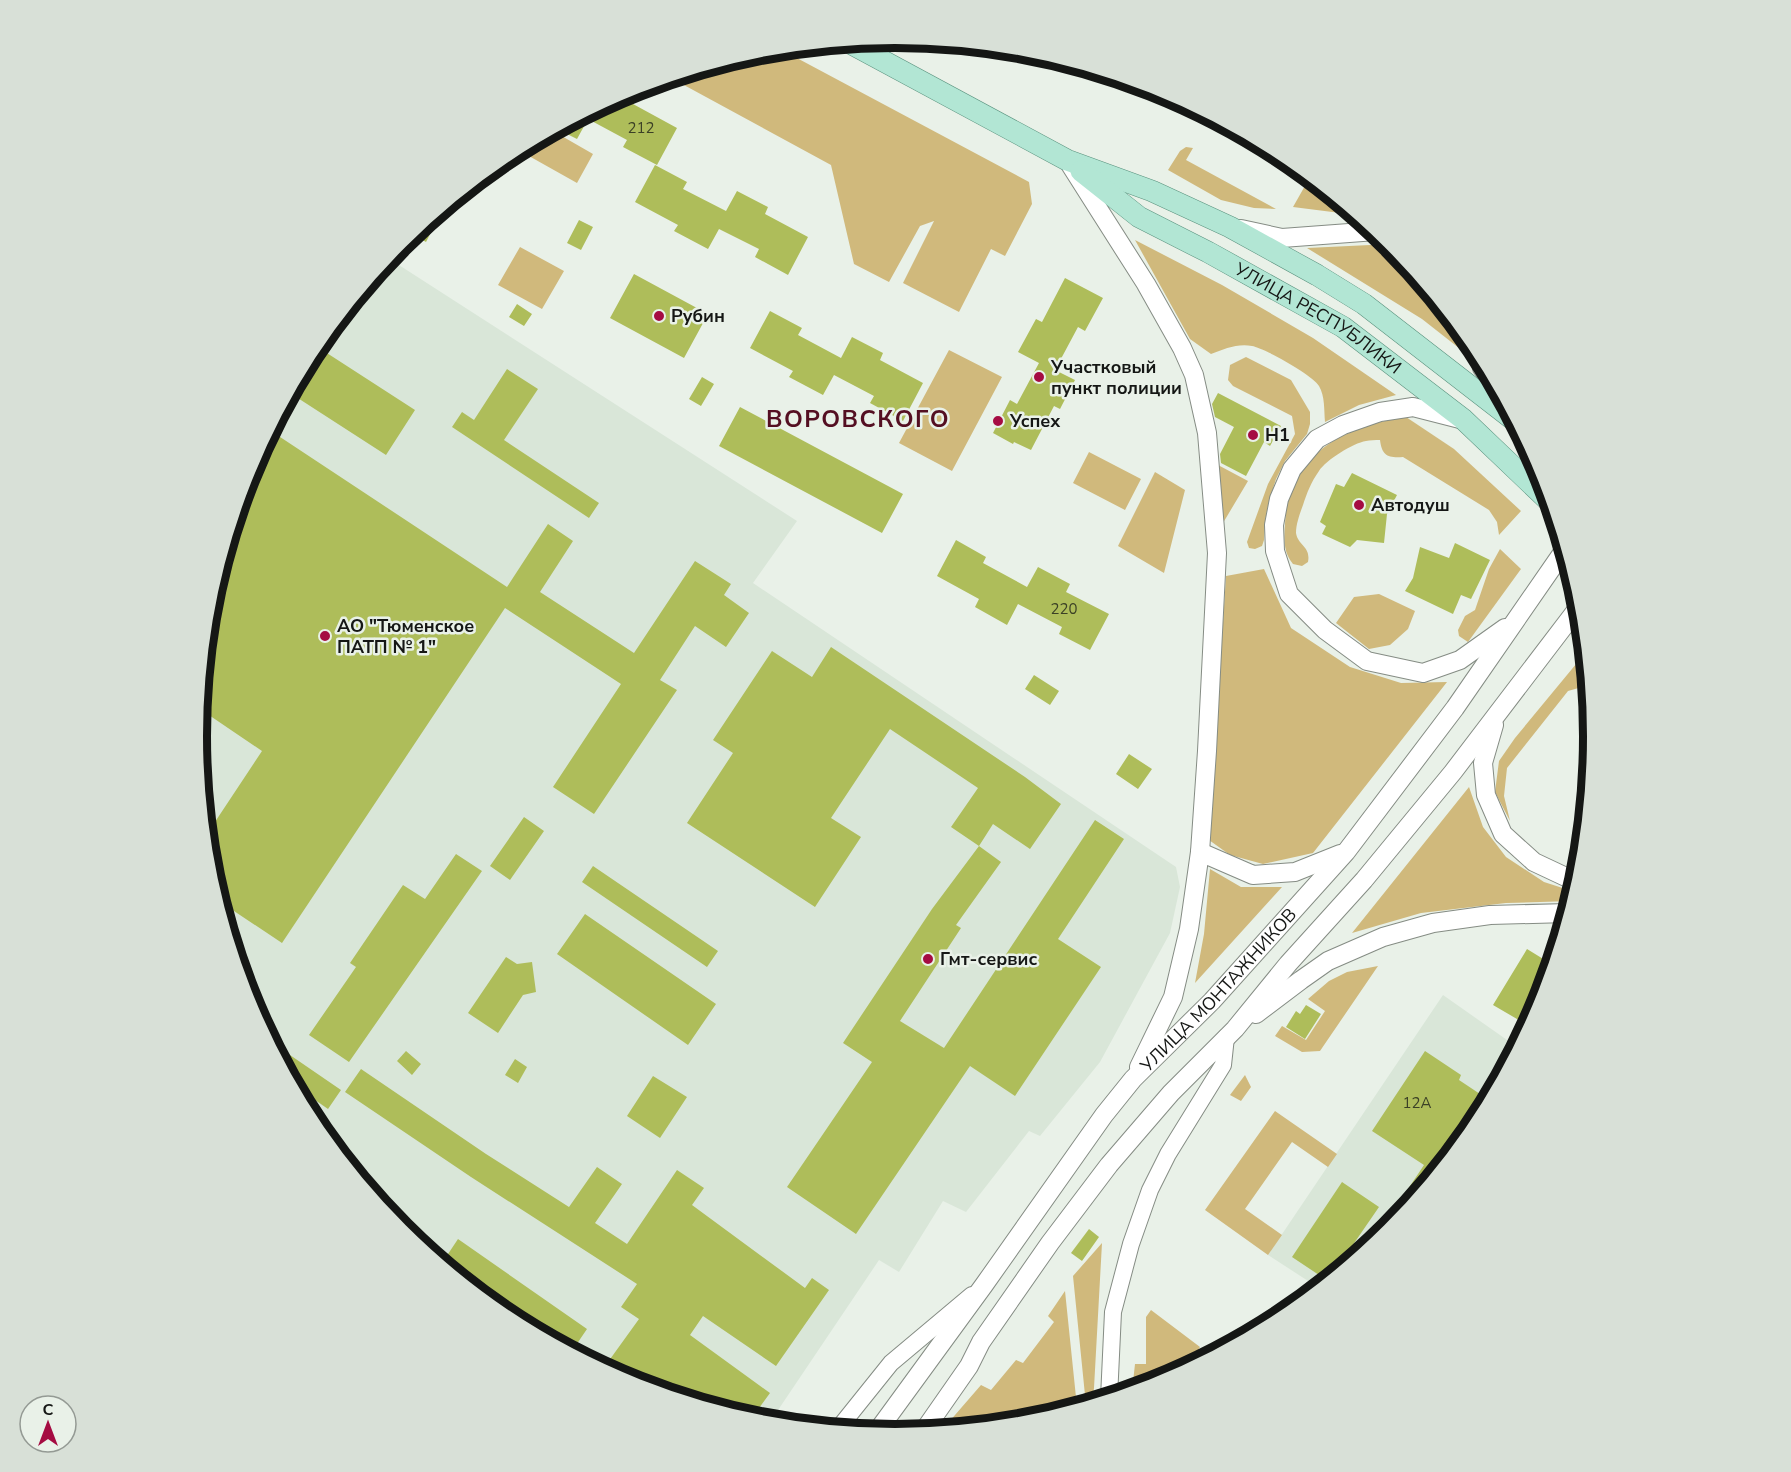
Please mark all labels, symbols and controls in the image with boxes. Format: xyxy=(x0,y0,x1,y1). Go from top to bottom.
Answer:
house number: 212 xyxy=(627,118,655,138)
street label: УЛИЦА РЕСПУБЛИКИ xyxy=(1229,257,1406,379)
place label: Рубин xyxy=(671,304,725,328)
marker: Рубин xyxy=(652,309,666,323)
place label: Участковый пункт полиции xyxy=(1050,355,1182,400)
marker: Участковый пункт полиции xyxy=(1032,370,1046,384)
district label: ВОРОВСКОГО xyxy=(766,403,950,435)
place label: Успех xyxy=(1009,409,1061,433)
marker: Успех xyxy=(991,414,1005,428)
place label: Н1 xyxy=(1265,423,1290,447)
marker: Н1 xyxy=(1246,428,1260,442)
place label: Автодуш xyxy=(1371,493,1450,517)
marker: Автодуш xyxy=(1352,498,1366,512)
house number: 220 xyxy=(1050,599,1078,619)
place label: АО "Тюменское ПАТП № 1" xyxy=(337,614,474,659)
marker: АО "Тюменское ПАТП № 1" xyxy=(318,629,332,643)
street label: УЛИЦА МОНТАЖНИКОВ xyxy=(1134,903,1302,1078)
place label: Гмт-сервис xyxy=(940,947,1037,971)
marker: Гмт-сервис xyxy=(921,952,935,966)
house number: 12А xyxy=(1403,1093,1432,1113)
north arrow xyxy=(18,1394,78,1454)
text: С xyxy=(43,1399,54,1421)

